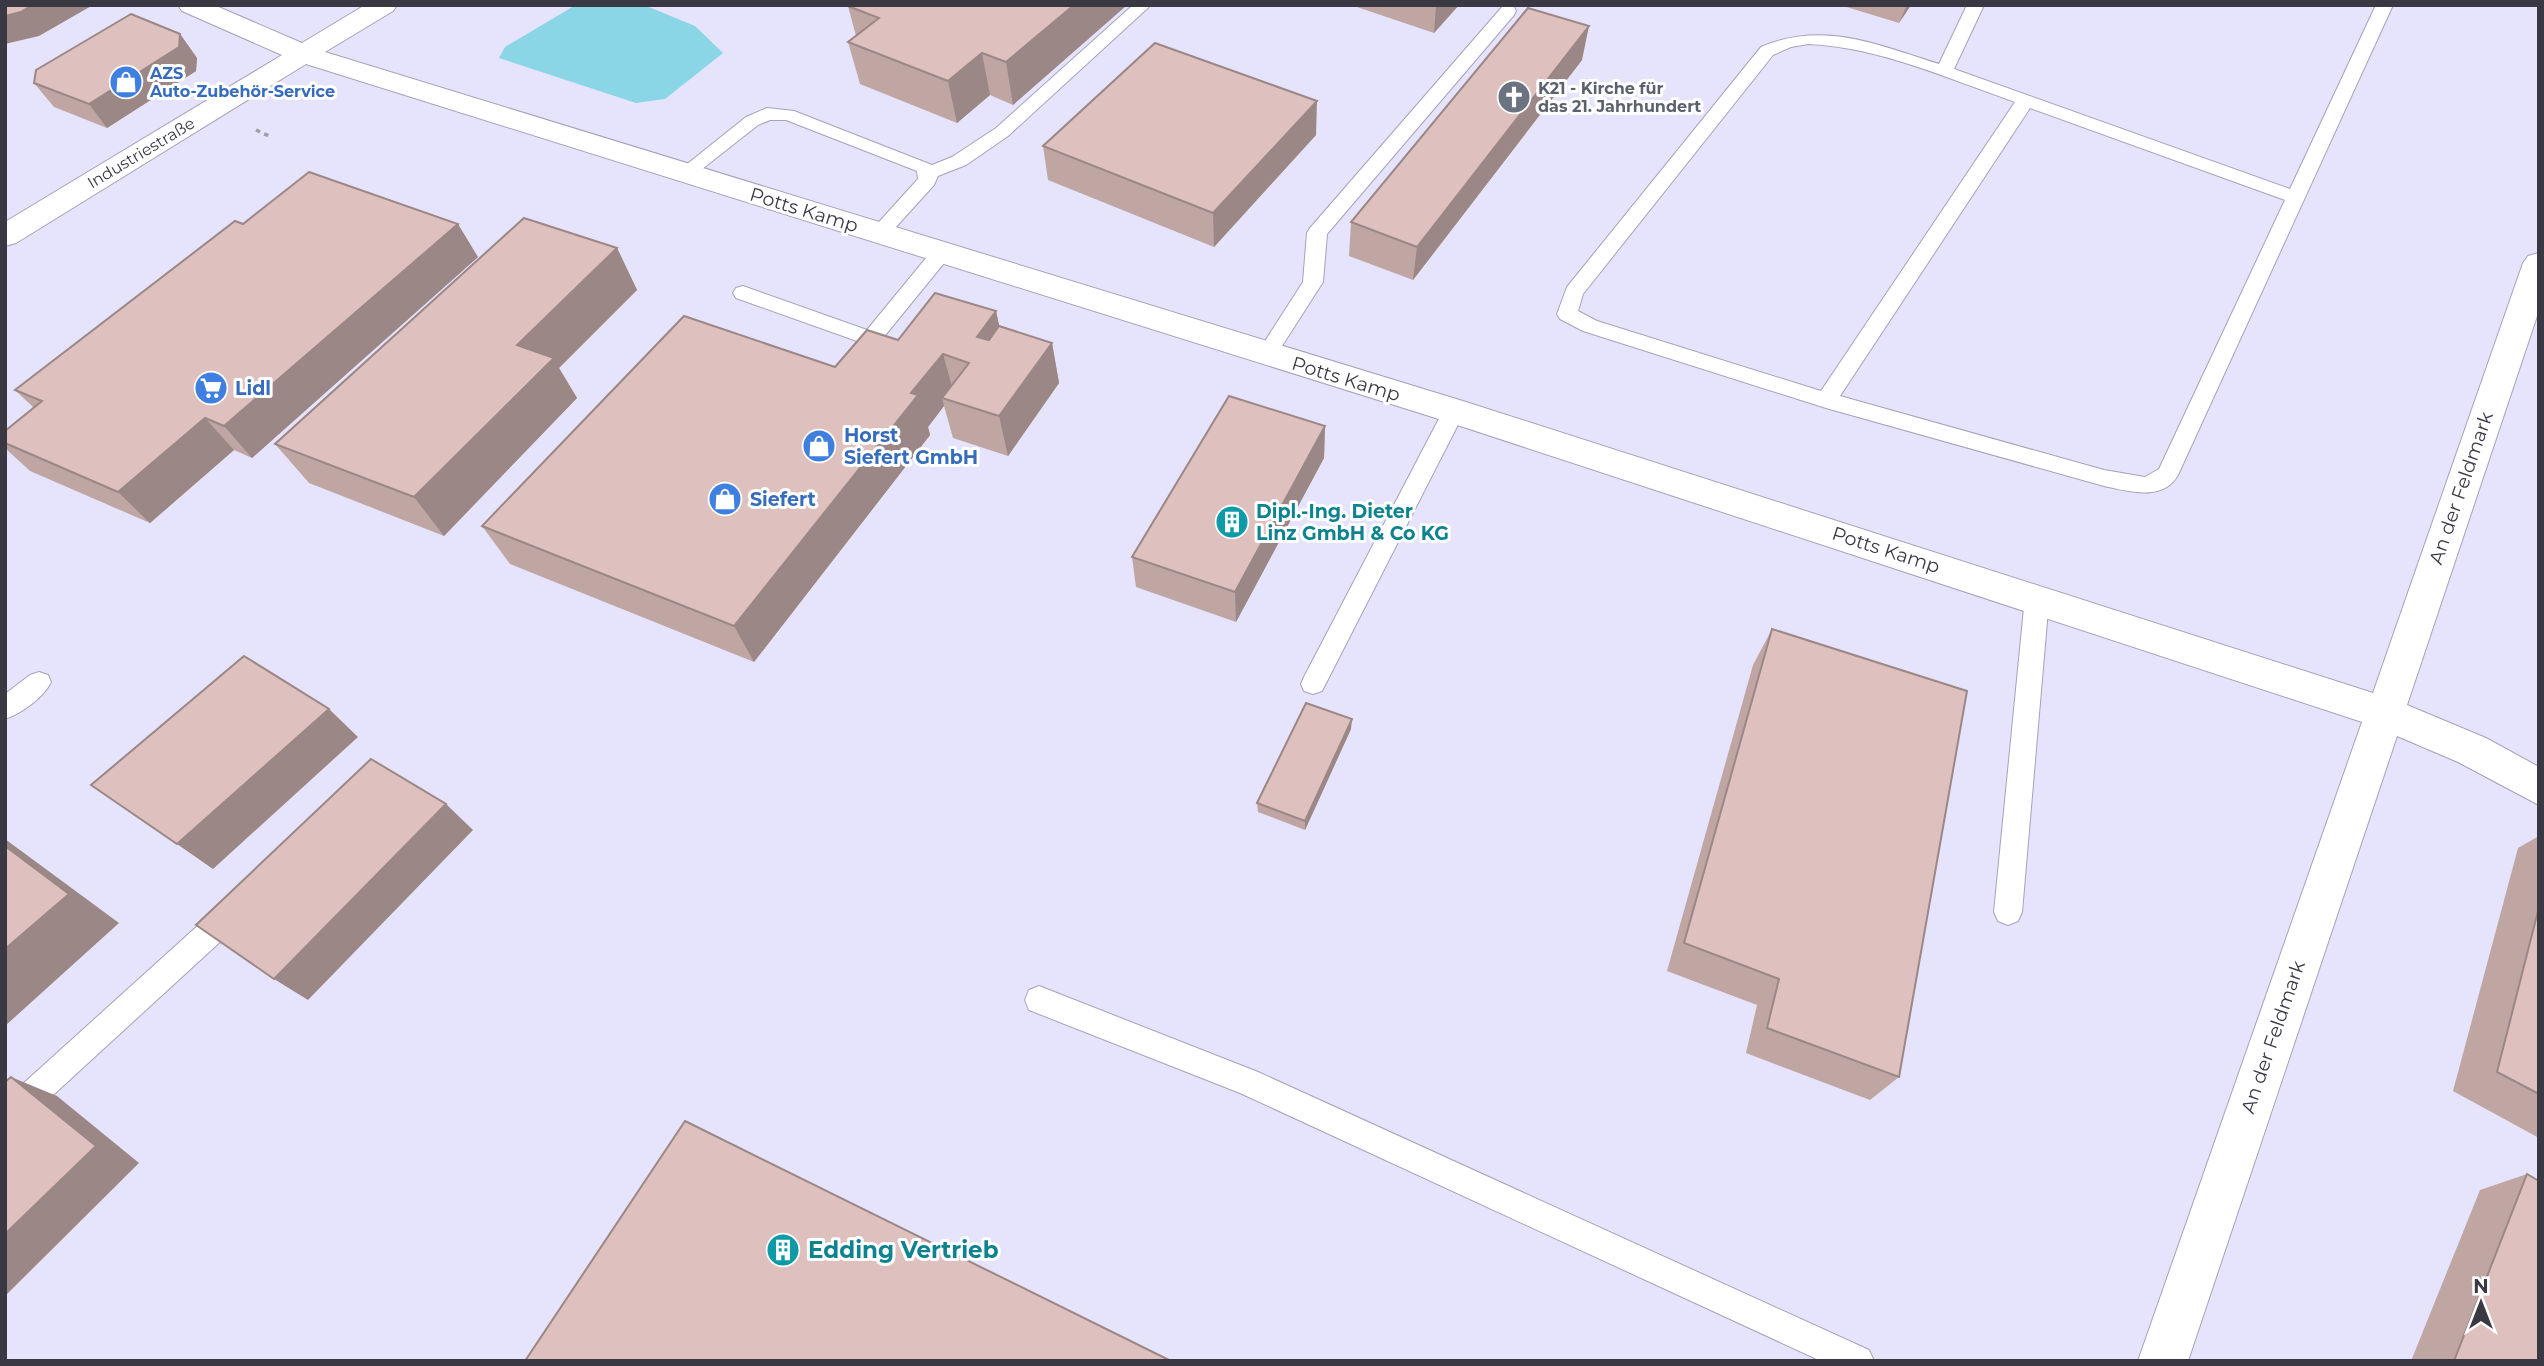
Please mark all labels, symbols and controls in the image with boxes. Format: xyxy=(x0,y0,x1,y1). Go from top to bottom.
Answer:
shop icon: AZS Auto-Zubehör-Service xyxy=(107,63,145,101)
place label: AZS Auto-Zubehör-Service xyxy=(149,64,335,101)
church icon: K21 - Kirche für das 21. Jahrhundert xyxy=(1495,78,1533,116)
place label: K21 - Kirche für das 21. Jahrhundert xyxy=(1538,79,1701,116)
street label: Industriestraße xyxy=(84,114,198,192)
street label: Potts Kamp xyxy=(747,183,861,237)
street label: Potts Kamp xyxy=(1289,352,1403,406)
supermarket icon: Lidl xyxy=(192,369,230,407)
place label: Lidl xyxy=(235,377,271,400)
street label: An der Feldmark xyxy=(2424,408,2498,567)
place label: Horst Siefert GmbH xyxy=(844,424,978,469)
shop icon: Horst Siefert GmbH xyxy=(800,427,838,465)
shop icon: Siefert xyxy=(706,480,744,518)
place label: Siefert xyxy=(750,488,816,511)
place label: Dipl.-Ing. Dieter Linz GmbH & Co KG xyxy=(1256,500,1449,545)
building icon: Dipl.-Ing. Dieter Linz GmbH & Co KG xyxy=(1213,503,1251,541)
street label: Potts Kamp xyxy=(1829,522,1943,578)
street label: An der Feldmark xyxy=(2236,957,2310,1116)
building icon: Edding Vertrieb xyxy=(764,1231,802,1269)
place label: Edding Vertrieb xyxy=(808,1236,999,1264)
north arrow xyxy=(2446,1268,2516,1338)
text: N xyxy=(2473,1275,2489,1298)

